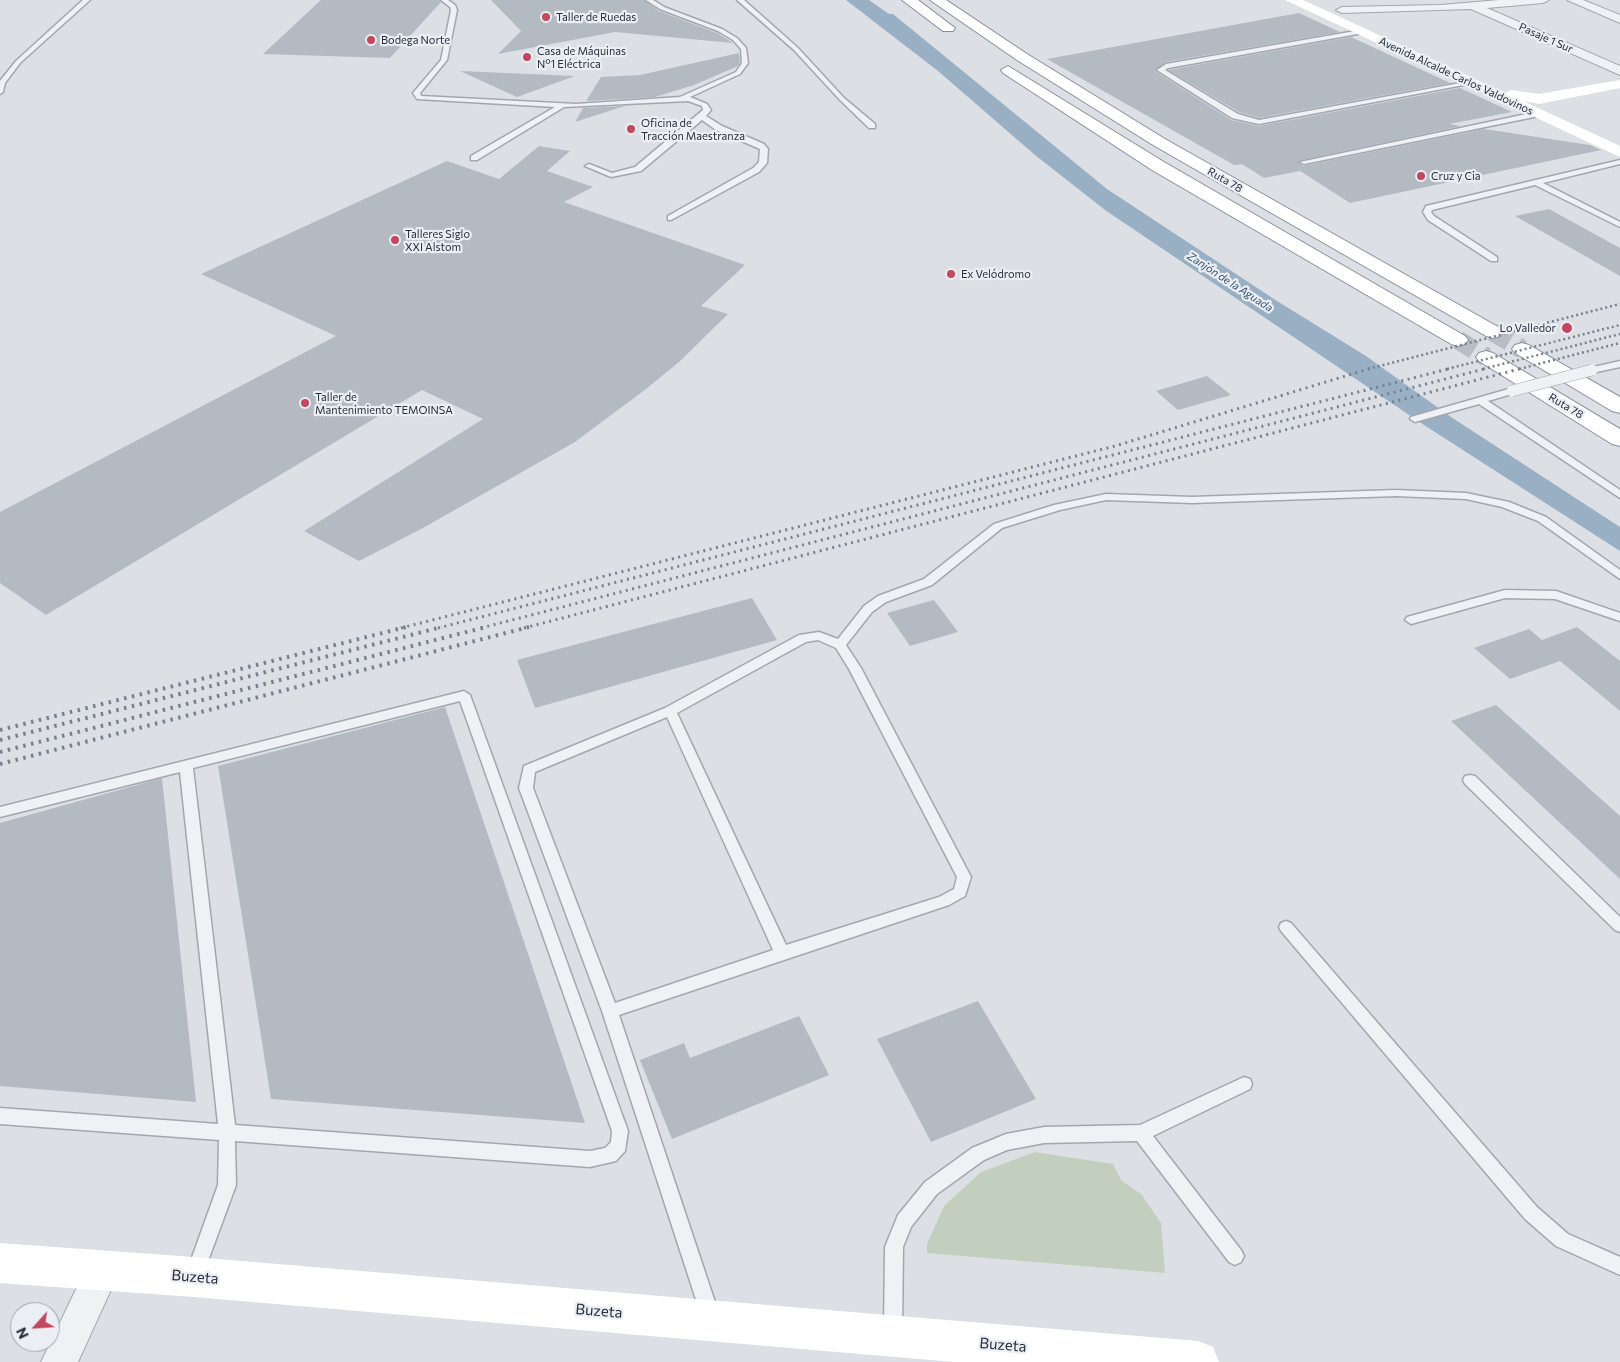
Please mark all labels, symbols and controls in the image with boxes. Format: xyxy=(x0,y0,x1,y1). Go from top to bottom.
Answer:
place label: Taller de Ruedas xyxy=(556,10,636,24)
marker: Taller de Ruedas xyxy=(540,11,552,23)
street label: Pasaje 1 Sur xyxy=(1517,20,1575,56)
place label: Bodega Norte xyxy=(381,33,450,47)
marker: Bodega Norte xyxy=(365,34,377,46)
street label: Avenida Alcalde Carlos Valdovinos xyxy=(1377,34,1535,118)
place label: Casa de Máquinas N°1 Eléctrica xyxy=(537,44,626,70)
marker: Casa de Máquinas N°1 Eléctrica xyxy=(521,51,533,63)
place label: Oficina de Tracción Maestranza xyxy=(641,116,745,142)
marker: Oficina de Tracción Maestranza xyxy=(625,123,637,135)
street label: Ruta 78 xyxy=(1205,165,1245,195)
place label: Cruz y Cia xyxy=(1431,169,1481,183)
marker: Cruz y Cia xyxy=(1415,170,1427,182)
place label: Talleres Siglo XXI Alstom xyxy=(405,227,470,253)
marker: Talleres Siglo XXI Alstom xyxy=(389,234,401,246)
water label: Zanjón de la Aguada xyxy=(1185,249,1275,315)
place label: Ex Velódromo xyxy=(961,267,1031,281)
marker: Ex Velódromo xyxy=(945,268,957,280)
place label: Lo Valledor xyxy=(1500,321,1556,335)
marker: Lo Valledor xyxy=(1560,321,1574,335)
place label: Taller de Mantenimiento TEMOINSA xyxy=(315,390,453,416)
street label: Ruta 78 xyxy=(1546,390,1586,422)
marker: Taller de Mantenimiento TEMOINSA xyxy=(299,397,311,409)
street label: Buzeta xyxy=(171,1266,219,1288)
street label: Buzeta xyxy=(575,1300,623,1322)
north arrow xyxy=(10,1302,60,1352)
text: N xyxy=(12,1325,32,1342)
street label: Buzeta xyxy=(979,1334,1027,1356)

